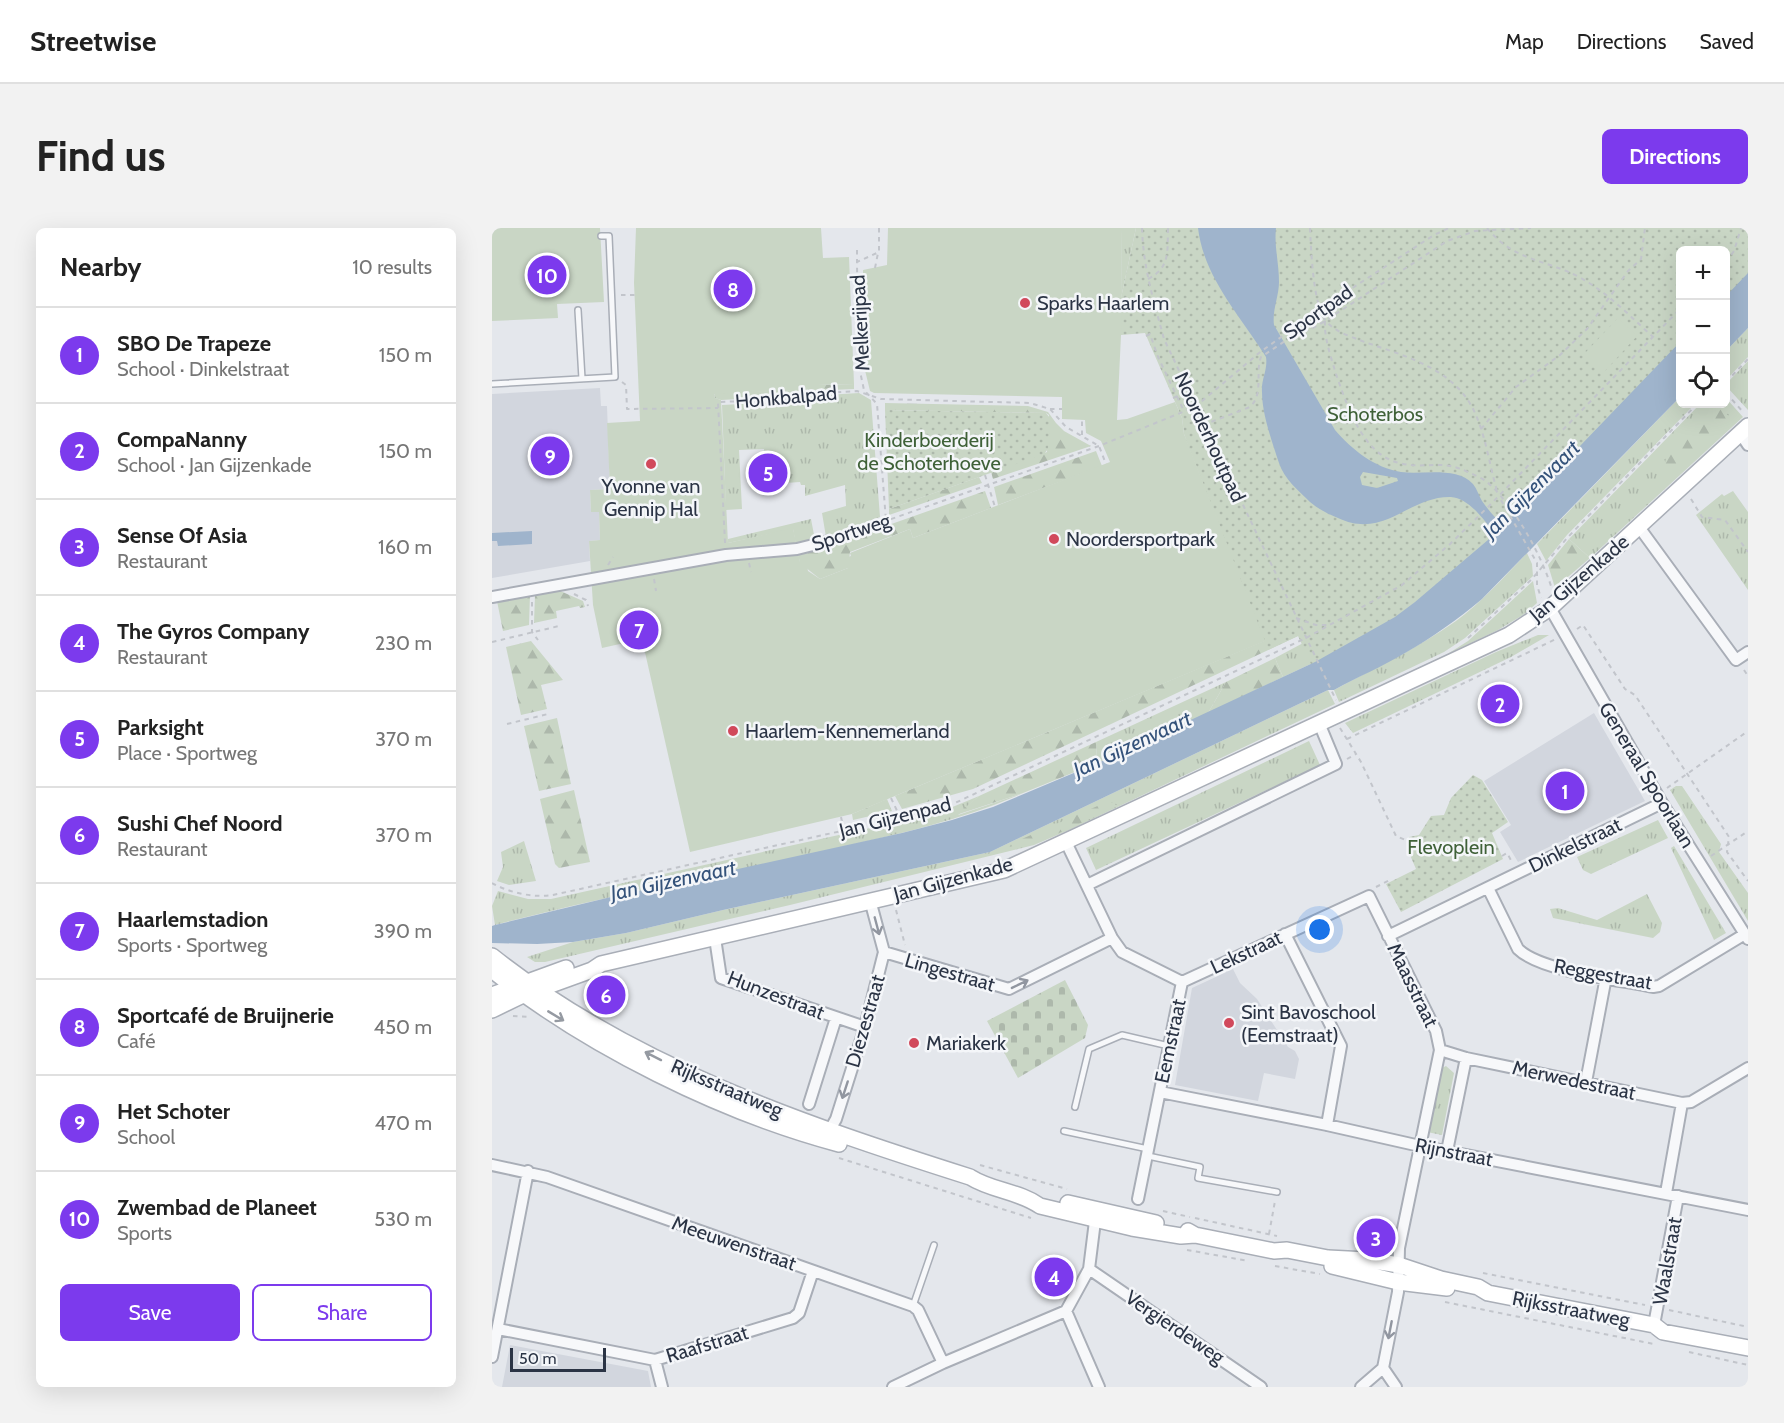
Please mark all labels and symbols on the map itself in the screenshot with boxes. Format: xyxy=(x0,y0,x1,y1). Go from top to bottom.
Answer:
pin: 10 xyxy=(528,252,566,298)
pin: 8 xyxy=(714,266,752,312)
street label: Melkerijpad xyxy=(845,274,875,372)
street label: Sportpad xyxy=(1279,280,1357,344)
place label: Sparks Haarlem xyxy=(1037,291,1169,315)
marker: Sparks Haarlem xyxy=(1018,296,1032,310)
street label: Noorderhoutpad xyxy=(1169,368,1251,506)
street label: Honkbalpad xyxy=(734,381,838,413)
park label: Schoterbos xyxy=(1327,402,1423,426)
park label: Kinderboerderij de Schoterhoeve xyxy=(857,428,1001,475)
pin: 9 xyxy=(530,434,570,478)
water label: Jan Gijzenvaart xyxy=(1476,435,1586,545)
pin: 5 xyxy=(748,450,788,496)
marker: Yvonne van Gennip Hal xyxy=(644,457,658,471)
place label: Yvonne van Gennip Hal xyxy=(601,474,700,521)
street label: Sportweg xyxy=(809,508,894,556)
place label: Noordersportpark xyxy=(1066,527,1215,551)
street label: Jan Gijzenkade xyxy=(1524,529,1634,627)
marker: Noordersportpark xyxy=(1047,532,1061,546)
pin: 7 xyxy=(620,608,658,652)
pin: 2 xyxy=(1480,682,1520,726)
street label: Generaal Spoorlaan xyxy=(1594,698,1700,852)
water label: Jan Gijzenvaart xyxy=(1067,705,1196,784)
place label: Haarlem-Kennemerland xyxy=(745,719,950,743)
marker: Haarlem-Kennemerland xyxy=(726,724,740,738)
pin: 1 xyxy=(1546,768,1584,814)
street label: Jan Gijzenpad xyxy=(836,792,953,843)
street label: Dinkelstraat xyxy=(1525,812,1626,878)
park label: Flevoplein xyxy=(1407,835,1495,859)
street label: Jan Gijzenkade xyxy=(890,852,1015,907)
water label: Jan Gijzenvaart xyxy=(606,854,739,907)
your location xyxy=(1305,915,1334,944)
one-way arrow xyxy=(872,916,883,935)
street label: Lekstraat xyxy=(1207,925,1286,979)
street label: Maasstraat xyxy=(1382,939,1444,1031)
street label: Lingestraat xyxy=(902,948,998,996)
street label: Reggestraat xyxy=(1552,954,1654,994)
street label: Hunzestraat xyxy=(724,966,828,1025)
pin: 6 xyxy=(586,972,626,1017)
street label: Diezestraat xyxy=(840,972,890,1070)
one-way arrow xyxy=(1011,978,1028,990)
street label: Eemstraat xyxy=(1149,996,1191,1085)
place label: Sint Bavoschool (Eemstraat) xyxy=(1241,1000,1376,1047)
one-way arrow xyxy=(547,1011,564,1023)
marker: Sint Bavoschool (Eemstraat) xyxy=(1222,1016,1236,1030)
place label: Mariakerk xyxy=(926,1031,1006,1055)
marker: Mariakerk xyxy=(907,1036,921,1050)
one-way arrow xyxy=(644,1049,662,1061)
street label: Rijksstraatweg xyxy=(667,1054,787,1123)
street label: Merwedestraat xyxy=(1510,1055,1638,1105)
one-way arrow xyxy=(839,1080,850,1099)
street label: Rijnstraat xyxy=(1413,1133,1495,1171)
street label: Meeuwenstraat xyxy=(669,1211,799,1276)
street label: Waalstraat xyxy=(1647,1215,1687,1307)
pin: 3 xyxy=(1356,1216,1396,1260)
pin: 4 xyxy=(1034,1254,1074,1300)
street label: Vergierdeweg xyxy=(1121,1285,1230,1369)
street label: Rijksstraatweg xyxy=(1510,1286,1633,1332)
street label: Raafstraat xyxy=(663,1320,751,1368)
one-way arrow xyxy=(1384,1320,1396,1339)
scale bar xyxy=(510,1345,606,1372)

